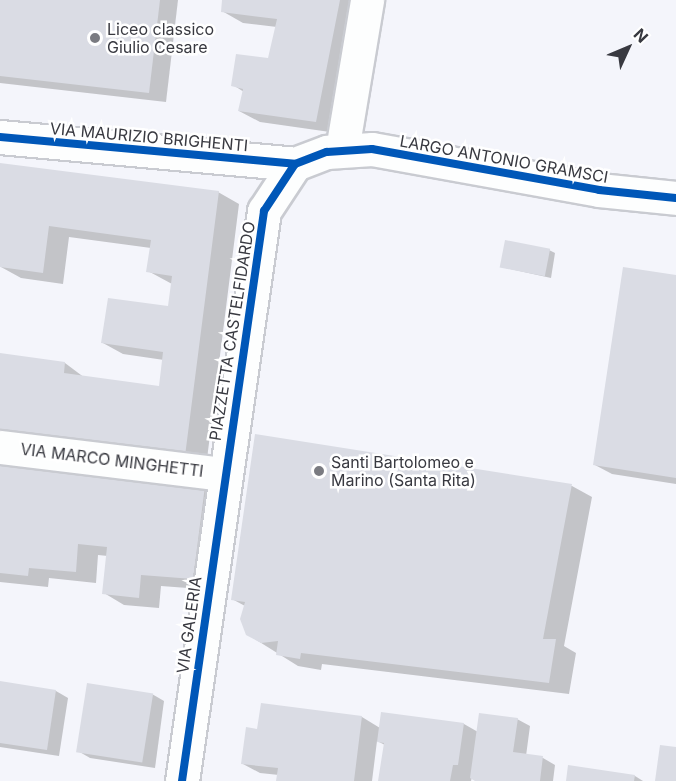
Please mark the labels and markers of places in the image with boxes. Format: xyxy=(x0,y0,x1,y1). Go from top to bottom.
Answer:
place label: Liceo classico Giulio Cesare xyxy=(107,19,214,57)
marker: Liceo classico Giulio Cesare xyxy=(88,31,102,45)
place label: Santi Bartolomeo e Marino (Santa Rita) xyxy=(331,452,476,490)
marker: Santi Bartolomeo e Marino (Santa Rita) xyxy=(312,464,326,478)

